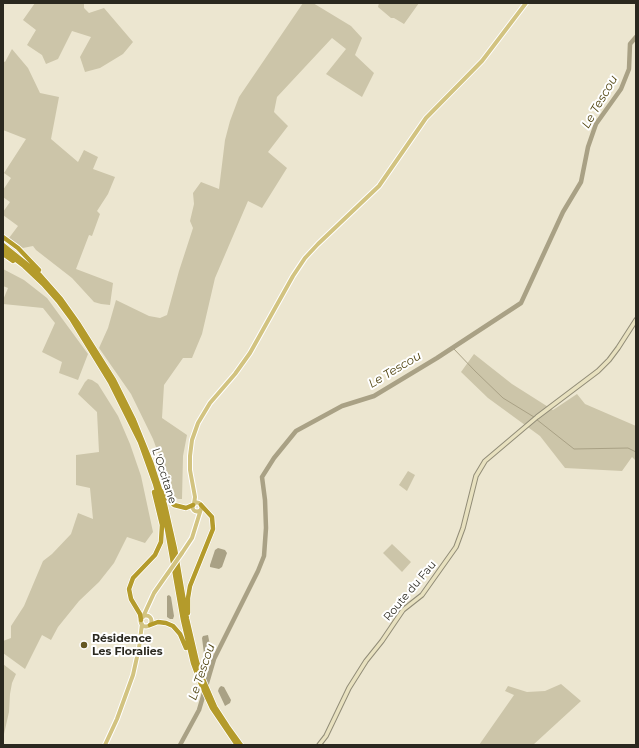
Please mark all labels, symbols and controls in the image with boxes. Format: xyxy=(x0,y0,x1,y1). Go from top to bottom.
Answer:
water label: Le Tescou xyxy=(579,73,621,131)
water label: Le Tescou xyxy=(366,349,424,391)
street label: L'Occitane xyxy=(149,447,179,505)
street label: Route du Fau xyxy=(381,558,439,624)
place label: Résidence Les Floralies xyxy=(92,632,163,658)
marker: Résidence Les Floralies xyxy=(79,640,89,650)
water label: Le Tescou xyxy=(186,642,218,702)

